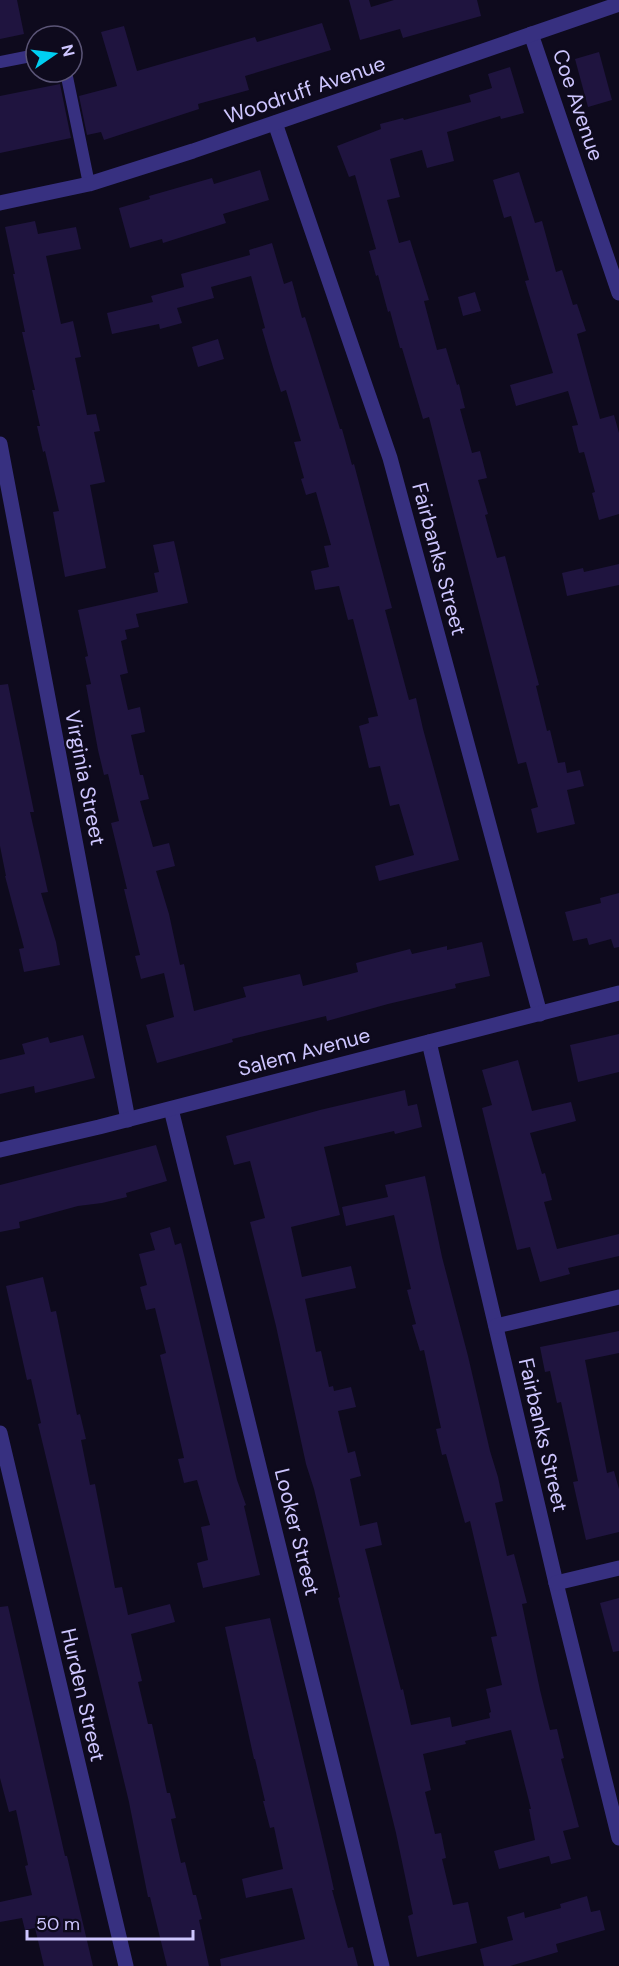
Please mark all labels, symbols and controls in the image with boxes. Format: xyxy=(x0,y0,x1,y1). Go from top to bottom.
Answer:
north arrow xyxy=(24,24,84,84)
text: N xyxy=(56,42,80,59)
street label: Coe Avenue xyxy=(546,45,610,165)
street label: Woodruff Avenue xyxy=(221,49,389,131)
street label: Fairbanks Street xyxy=(405,480,473,638)
street label: Virginia Street xyxy=(58,708,112,848)
street label: Salem Avenue xyxy=(235,1021,373,1083)
street label: Fairbanks Street xyxy=(512,1355,574,1515)
street label: Looker Street xyxy=(268,1465,326,1599)
street label: Hurden Street xyxy=(54,1626,112,1764)
scale bar xyxy=(27,1903,194,1941)
text: 50 m xyxy=(36,1912,80,1936)

